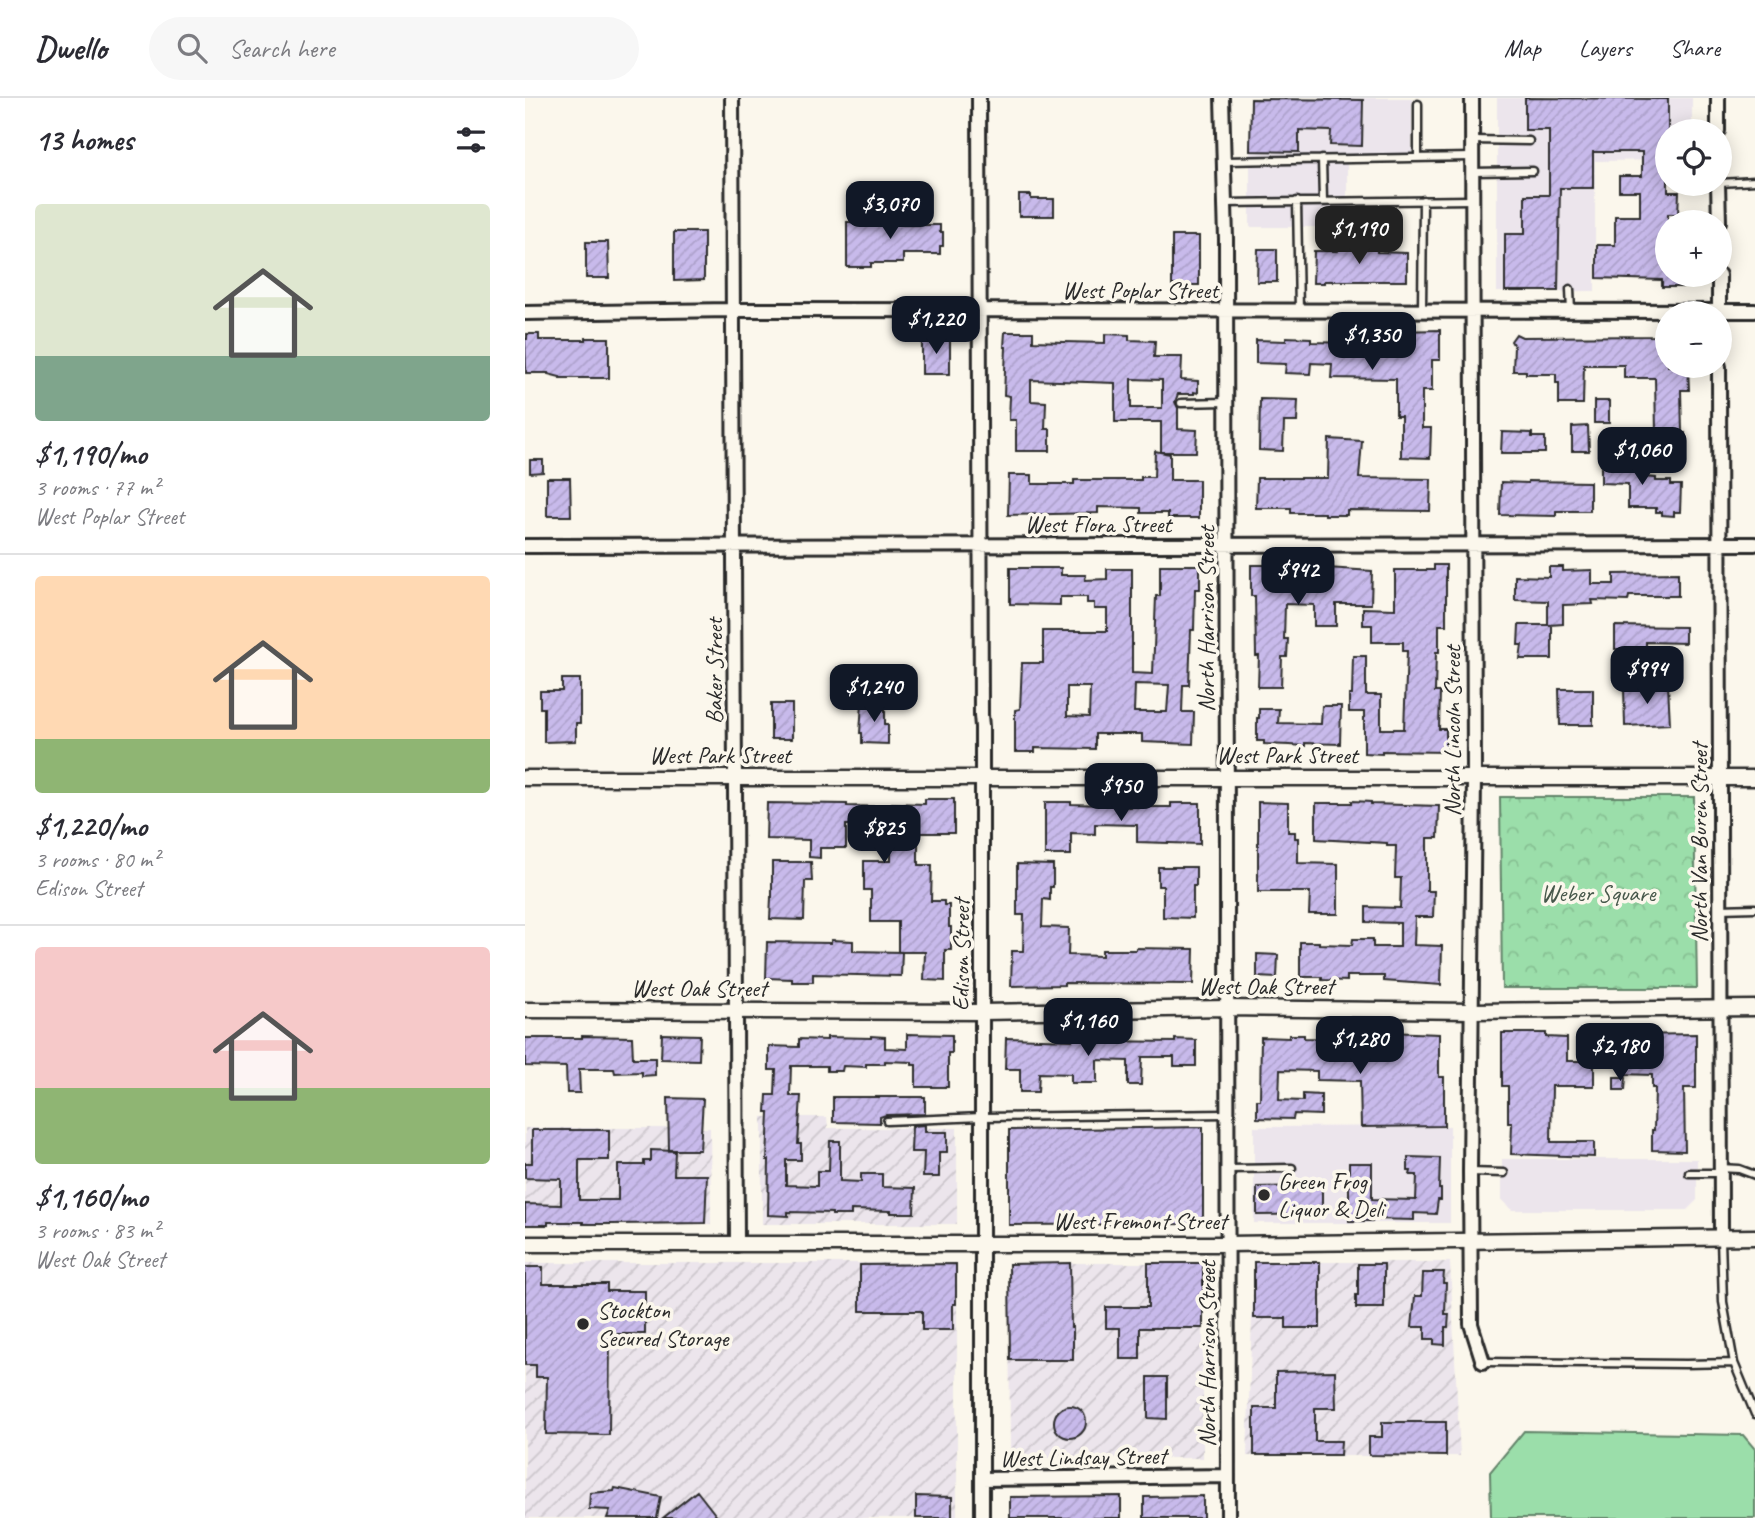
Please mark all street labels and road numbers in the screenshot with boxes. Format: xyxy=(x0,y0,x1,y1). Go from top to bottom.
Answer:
street label: West Poplar Street xyxy=(1062,275,1220,305)
street label: West Flora Street xyxy=(1025,509,1173,539)
street label: North Harrison Street xyxy=(1191,524,1221,712)
street label: Baker Street xyxy=(699,616,729,724)
street label: North Lincoln Street xyxy=(1437,643,1467,817)
street label: West Park Street xyxy=(649,740,793,770)
street label: West Park Street xyxy=(1216,740,1360,770)
street label: North Van Buren Street xyxy=(1684,740,1714,943)
street label: Edison Street xyxy=(946,896,976,1011)
street label: West Oak Street xyxy=(1198,971,1337,1001)
street label: West Oak Street xyxy=(631,973,770,1003)
street label: West Fremont Street xyxy=(1053,1206,1230,1236)
street label: North Harrison Street xyxy=(1192,1259,1222,1447)
street label: West Lindsay Street xyxy=(1000,1440,1170,1473)

